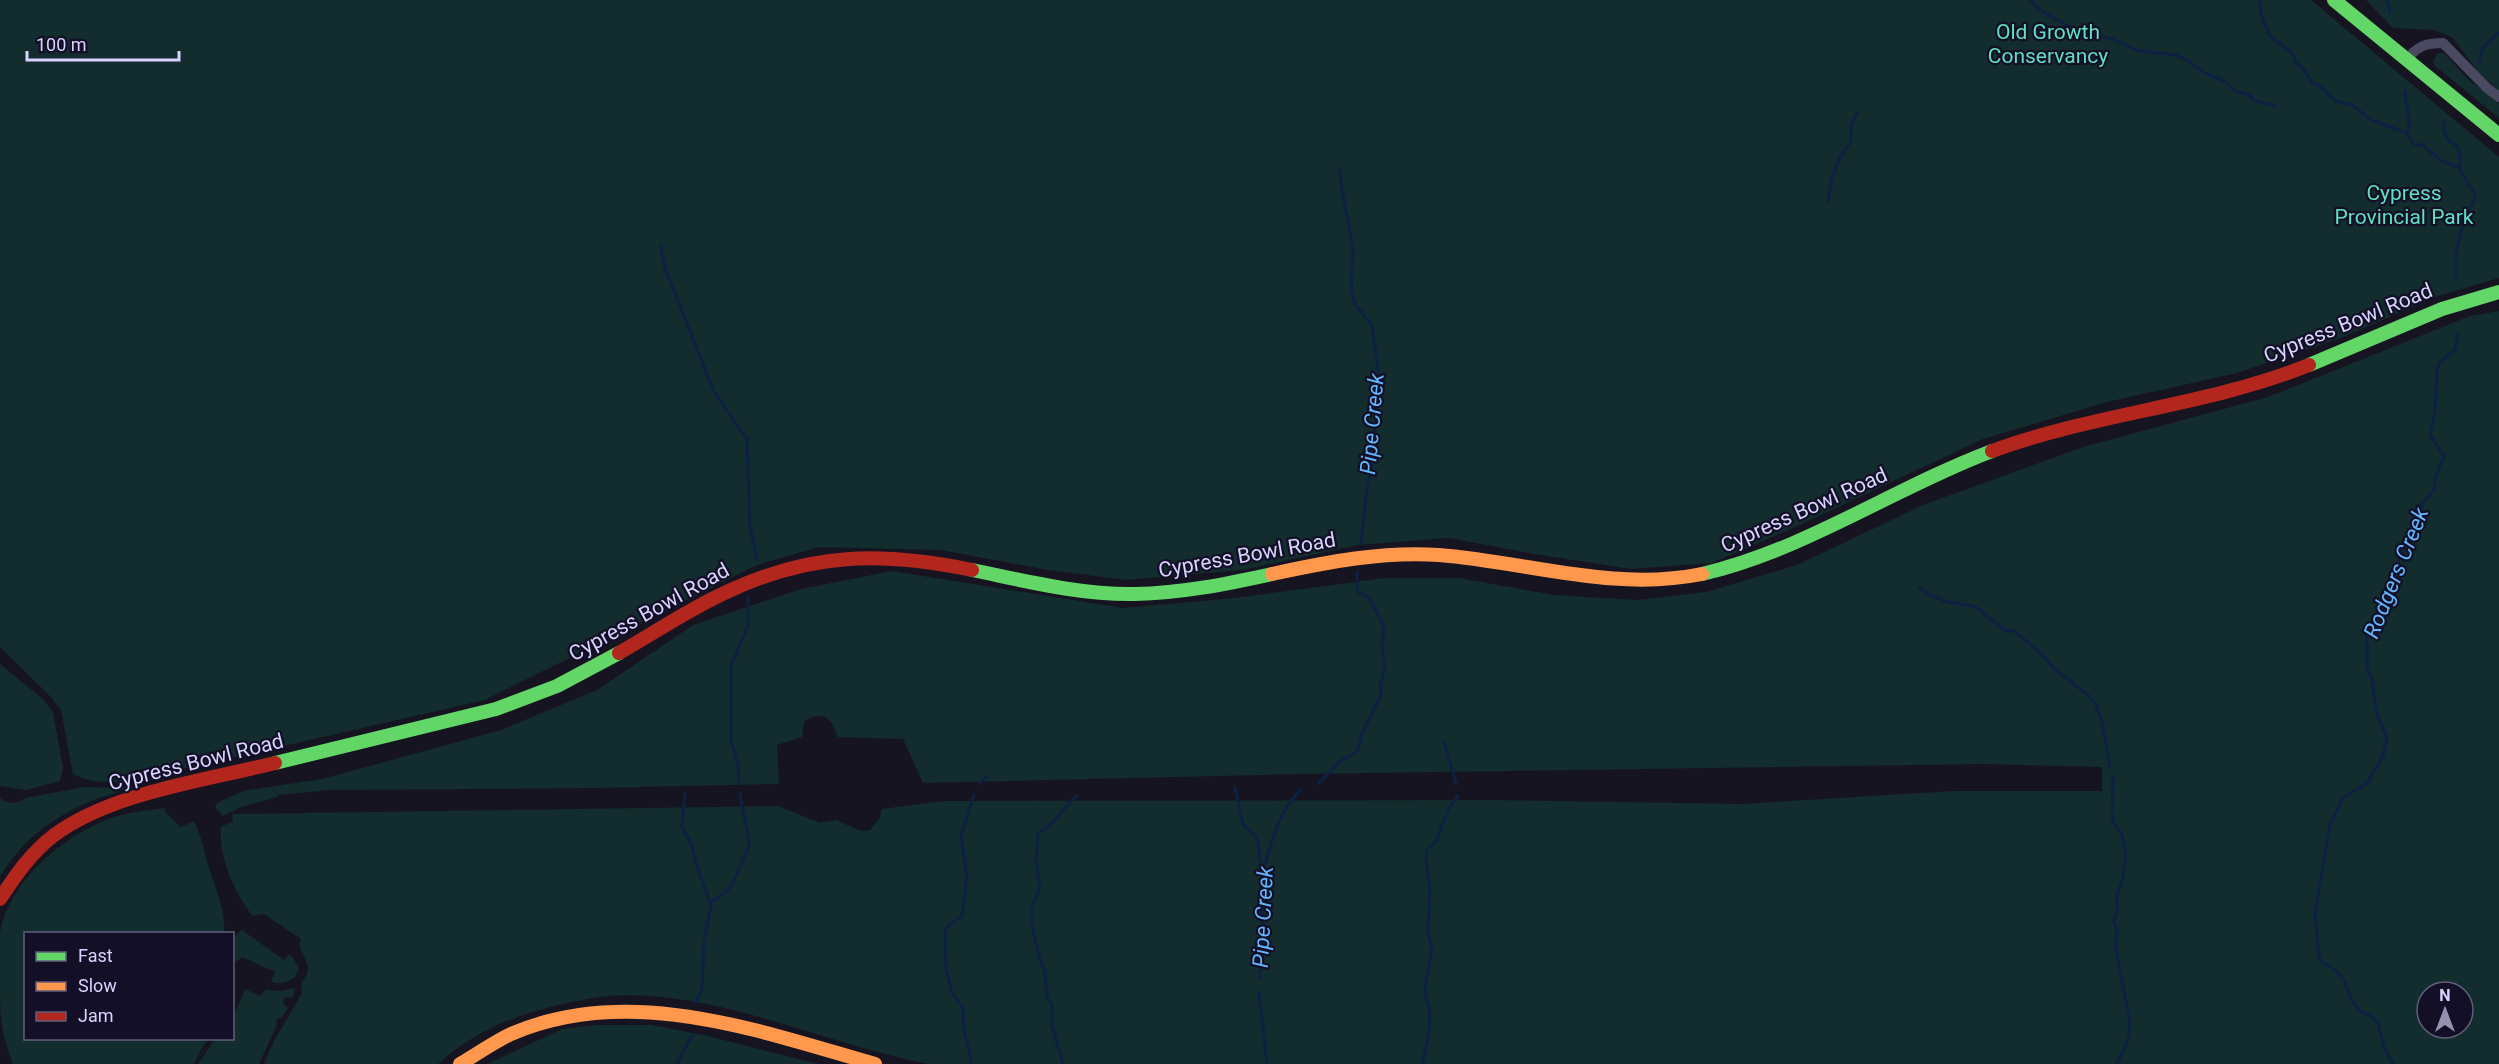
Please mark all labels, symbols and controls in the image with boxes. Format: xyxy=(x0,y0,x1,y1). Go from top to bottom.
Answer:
park label: Old Growth Conservancy xyxy=(1988,20,2108,68)
scale bar xyxy=(27,24,178,62)
text: 100 m xyxy=(36,34,87,55)
park label: Cypress Provincial Park xyxy=(2334,181,2474,229)
street label: Cypress Bowl Road xyxy=(2260,278,2436,368)
water label: Pipe Creek xyxy=(1355,371,1389,476)
street label: Cypress Bowl Road xyxy=(1717,462,1891,558)
water label: Rodgers Creek xyxy=(2358,503,2434,642)
street label: Cypress Bowl Road xyxy=(1156,528,1338,582)
street label: Cypress Bowl Road xyxy=(565,558,733,666)
street label: Cypress Bowl Road xyxy=(106,729,286,795)
water label: Pipe Creek xyxy=(1248,864,1278,968)
legend xyxy=(24,932,234,1040)
text: Fast xyxy=(78,945,113,966)
text: Slow xyxy=(78,975,117,996)
north arrow xyxy=(2415,980,2475,1040)
text: N xyxy=(2439,986,2451,1005)
text: Jam xyxy=(78,1005,114,1026)

